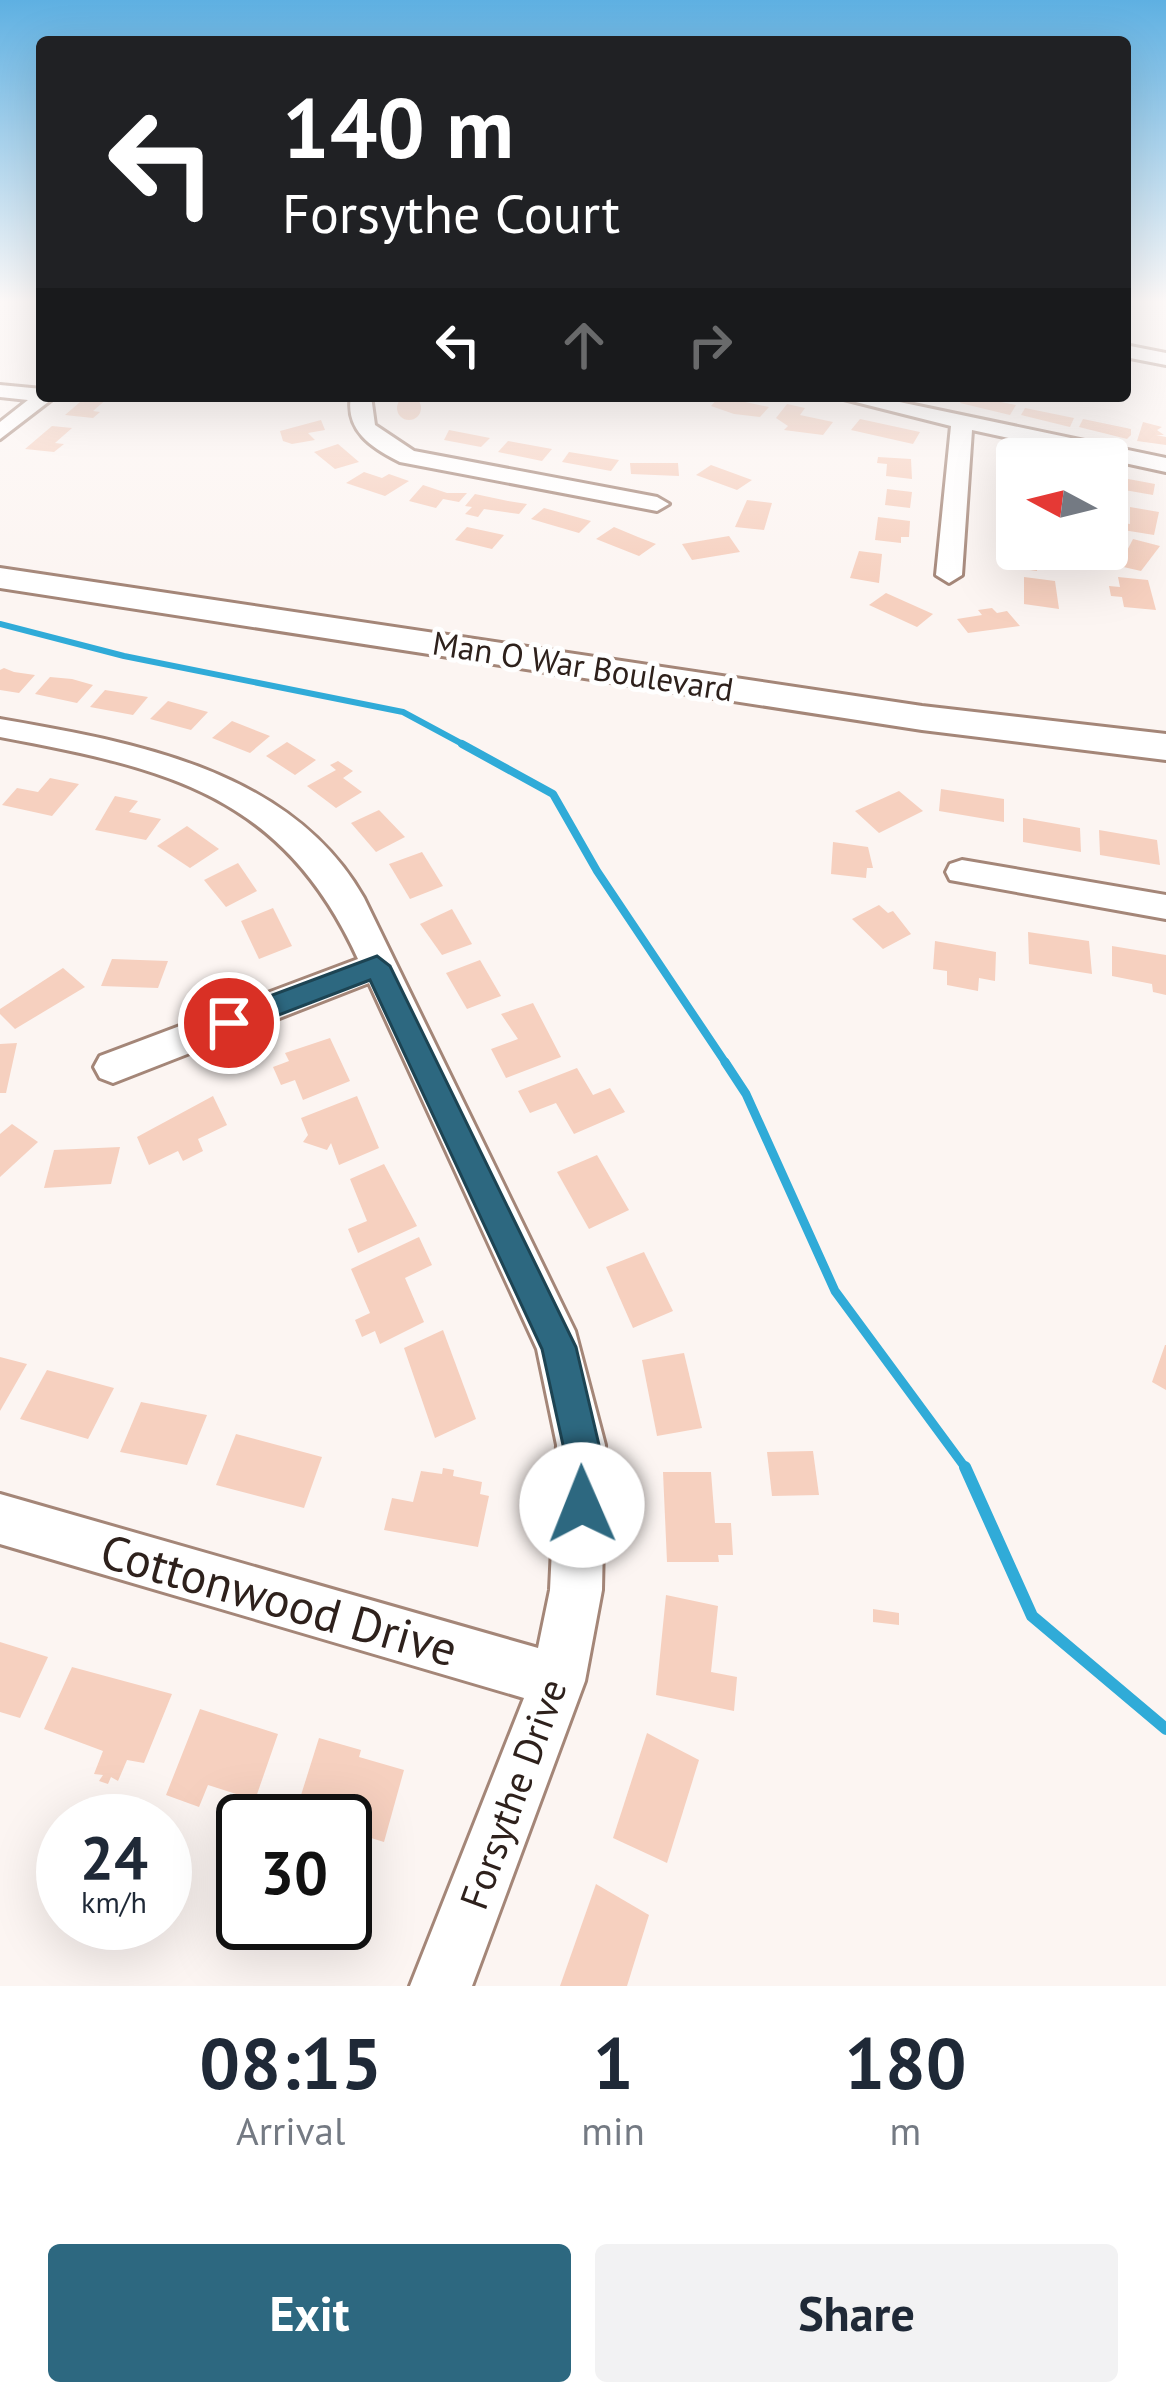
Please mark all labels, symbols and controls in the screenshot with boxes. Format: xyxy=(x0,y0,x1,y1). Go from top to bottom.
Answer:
text: 140 m xyxy=(282,72,514,181)
icon: left xyxy=(84,84,240,240)
text: Forsythe Court xyxy=(282,178,620,248)
icon: left xyxy=(425,312,491,378)
icon: ahead xyxy=(551,312,617,378)
icon: right xyxy=(677,312,743,378)
north arrow xyxy=(996,438,1128,570)
map controls xyxy=(996,438,1128,570)
street label: Man O War Boulevard xyxy=(430,620,737,711)
pin xyxy=(178,972,280,1074)
icon: arrive xyxy=(196,990,262,1056)
position arrow xyxy=(519,1442,645,1568)
street label: Cottonwood Drive xyxy=(94,1519,465,1680)
street label: Forsythe Drive xyxy=(447,1672,578,1916)
speed limit sign: 30 xyxy=(216,1794,372,1950)
text: 24 xyxy=(80,1818,148,1896)
text: km/h xyxy=(81,1882,147,1921)
text: 08:15 xyxy=(199,2016,382,2109)
text: 1 xyxy=(593,2016,634,2109)
text: 180 xyxy=(844,2016,967,2109)
text: Arrival xyxy=(236,2105,345,2156)
text: min xyxy=(581,2105,645,2156)
text: m xyxy=(890,2105,921,2156)
button: Exit xyxy=(48,2244,571,2382)
button: Share xyxy=(595,2244,1118,2382)

